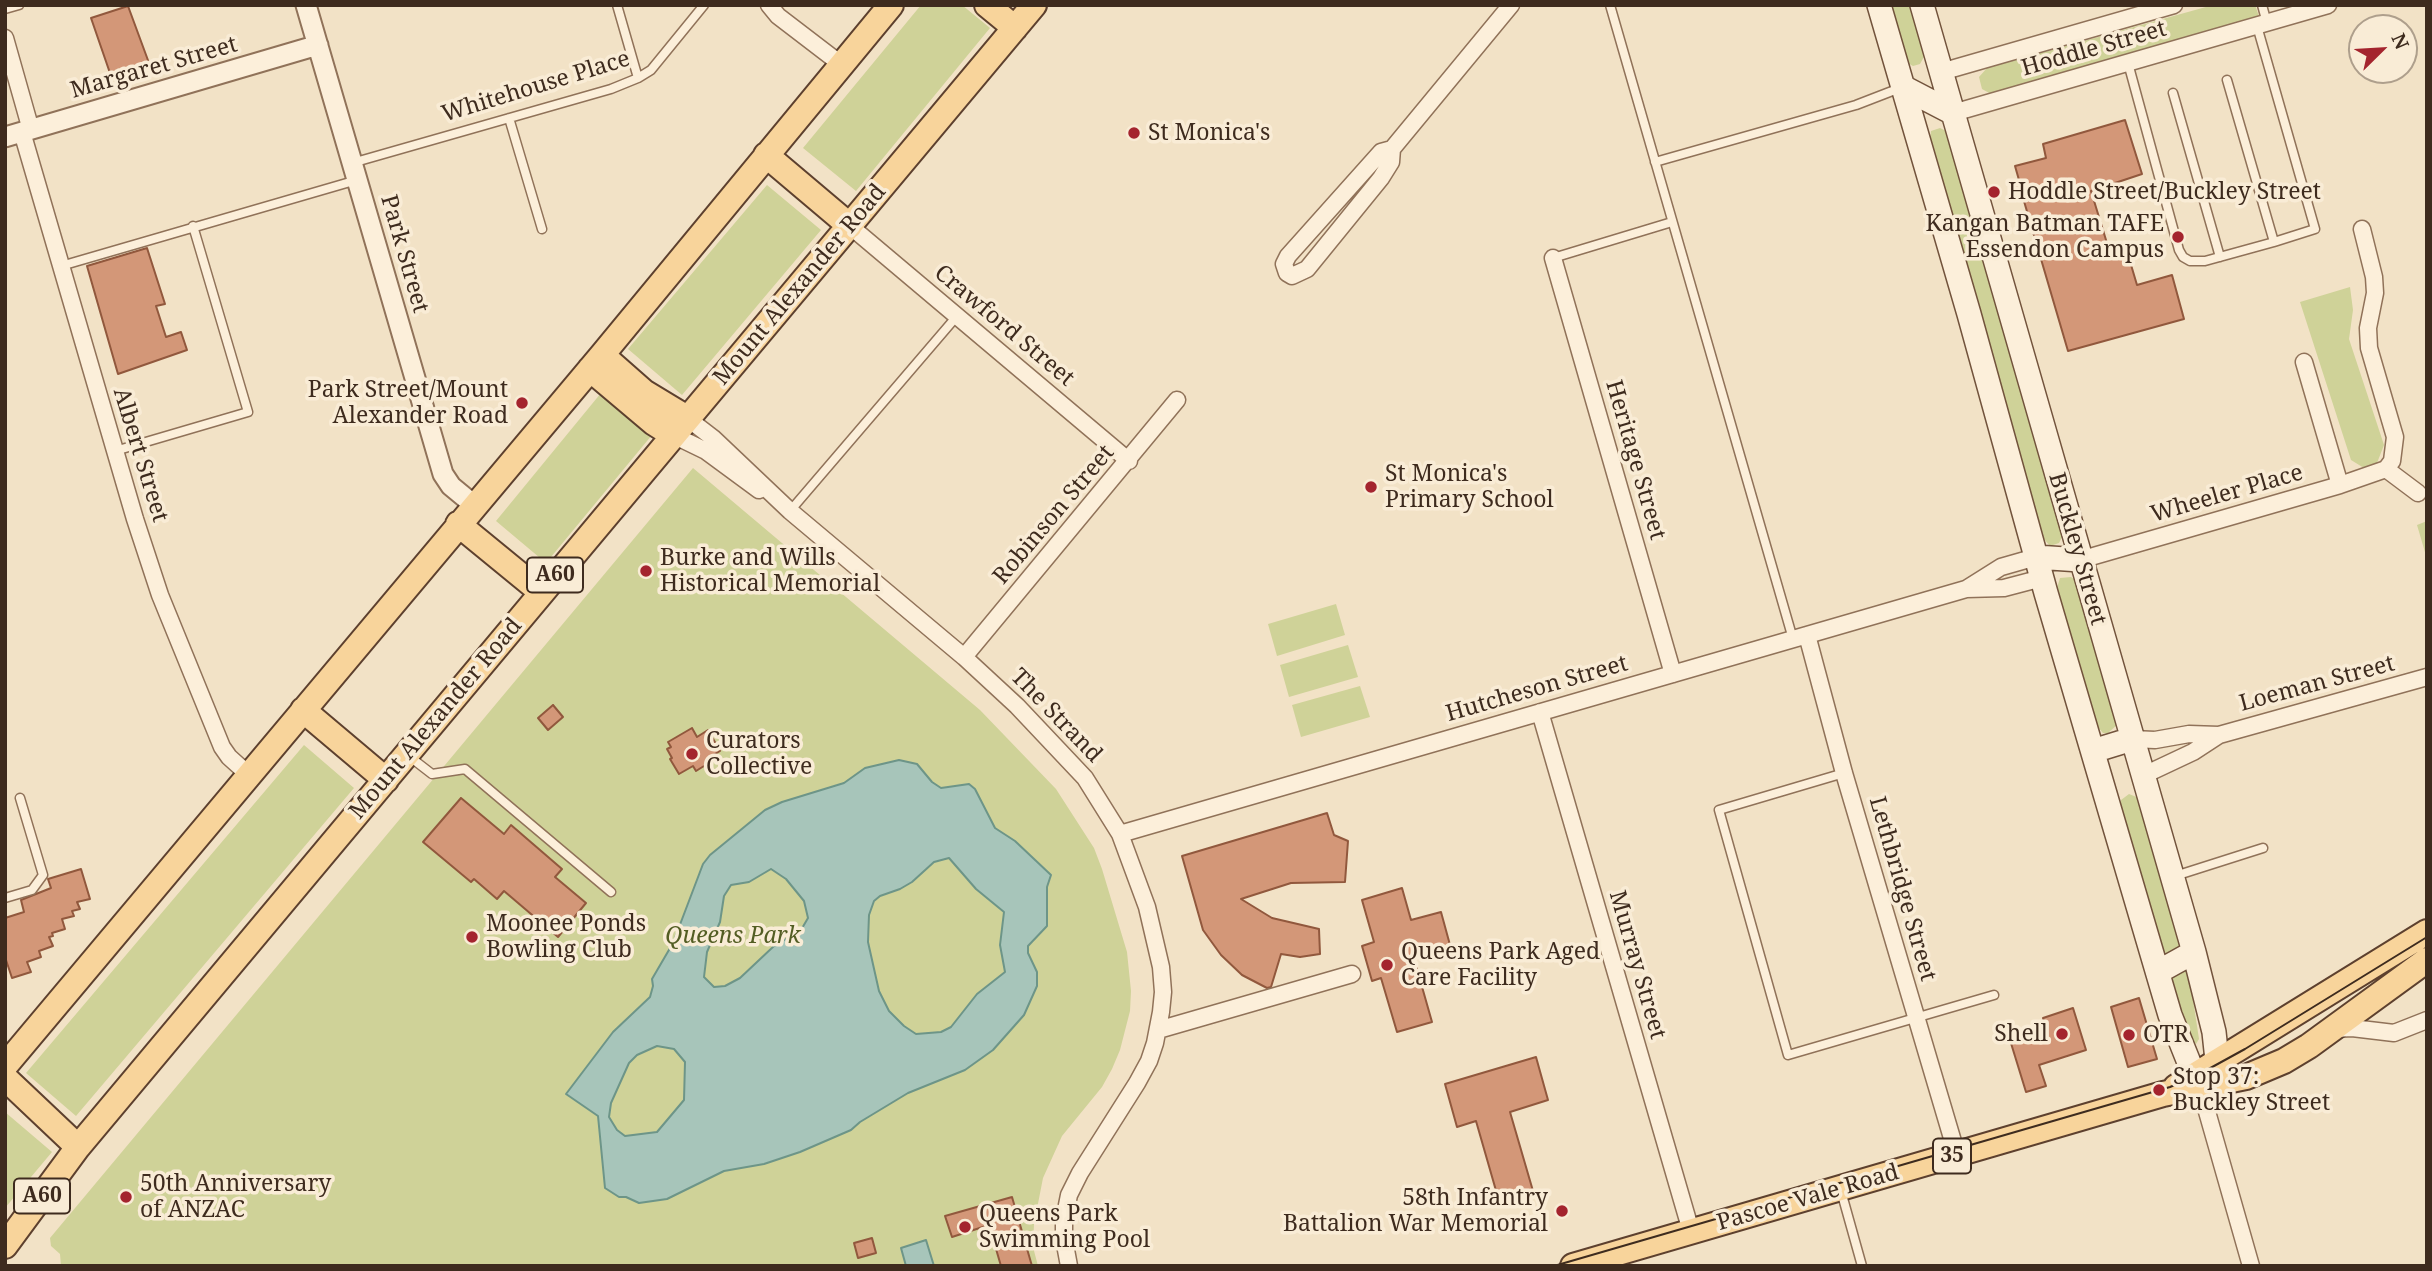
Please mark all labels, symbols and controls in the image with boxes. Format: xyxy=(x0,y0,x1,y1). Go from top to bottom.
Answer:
north arrow xyxy=(2348,14,2418,84)
street label: Hoddle Street xyxy=(2018,15,2170,83)
text: N xyxy=(2385,29,2415,53)
street label: Margaret Street xyxy=(68,31,240,105)
street label: Whitehouse Place xyxy=(439,45,633,129)
place label: St Monica's xyxy=(1148,119,1270,147)
marker: St Monica's xyxy=(1126,125,1142,141)
place label: Hoddle Street/Buckley Street xyxy=(2008,178,2321,206)
street label: Mount Alexander Road xyxy=(708,179,892,391)
marker: Hoddle Street/Buckley Street xyxy=(1986,184,2002,200)
street label: Park Street xyxy=(374,192,434,316)
place label: Kangan Batman TAFE Essendon Campus xyxy=(1926,210,2164,264)
marker: Kangan Batman TAFE Essendon Campus xyxy=(2170,229,2186,245)
street label: Crawford Street xyxy=(928,259,1080,393)
place label: Park Street/Mount Alexander Road xyxy=(308,376,508,430)
street label: Heritage Street xyxy=(1599,377,1671,543)
street label: Albert Street xyxy=(107,385,173,525)
marker: Park Street/Mount Alexander Road xyxy=(514,395,530,411)
street label: Robinson Street xyxy=(988,440,1120,590)
street label: Wheeler Place xyxy=(2148,459,2306,529)
place label: St Monica's Primary School xyxy=(1385,460,1554,514)
street label: Buckley Street xyxy=(2042,470,2112,628)
marker: St Monica's Primary School xyxy=(1363,479,1379,495)
place label: Burke and Wills Historical Memorial xyxy=(660,544,880,598)
road number: A60 xyxy=(527,558,583,592)
marker: Burke and Wills Historical Memorial xyxy=(638,563,654,579)
street label: Mount Alexander Road xyxy=(344,613,528,825)
street label: Hutcheson Street xyxy=(1443,650,1631,728)
street label: Loeman Street xyxy=(2236,650,2398,718)
street label: The Strand xyxy=(1004,663,1108,769)
place label: Curators Collective xyxy=(706,727,812,781)
marker: Curators Collective xyxy=(684,746,700,762)
street label: Lethbridge Street xyxy=(1862,794,1942,984)
street label: Murray Street xyxy=(1603,888,1671,1042)
place label: Moonee Ponds Bowling Club xyxy=(486,910,646,964)
park label: Queens Park xyxy=(665,922,801,950)
marker: Moonee Ponds Bowling Club xyxy=(464,929,480,945)
place label: Queens Park Aged Care Facility xyxy=(1401,938,1600,992)
marker: Queens Park Aged Care Facility xyxy=(1379,957,1395,973)
place label: Shell xyxy=(1994,1020,2048,1048)
place label: OTR xyxy=(2143,1021,2189,1049)
marker: Shell xyxy=(2054,1026,2070,1042)
marker: OTR xyxy=(2121,1027,2137,1043)
place label: Stop 37: Buckley Street xyxy=(2173,1063,2330,1117)
marker: Stop 37: Buckley Street xyxy=(2151,1082,2167,1098)
road number: 35 xyxy=(1933,1138,1971,1174)
street label: Pascoe Vale Road xyxy=(1714,1159,1902,1237)
place label: 50th Anniversary of ANZAC xyxy=(140,1170,331,1224)
road number: A60 xyxy=(14,1178,70,1214)
place label: 58th Infantry Battalion War Memorial xyxy=(1283,1184,1548,1238)
marker: 50th Anniversary of ANZAC xyxy=(118,1189,134,1205)
place label: Queens Park Swimming Pool xyxy=(979,1200,1150,1254)
marker: 58th Infantry Battalion War Memorial xyxy=(1554,1203,1570,1219)
marker: Queens Park Swimming Pool xyxy=(957,1219,973,1235)

